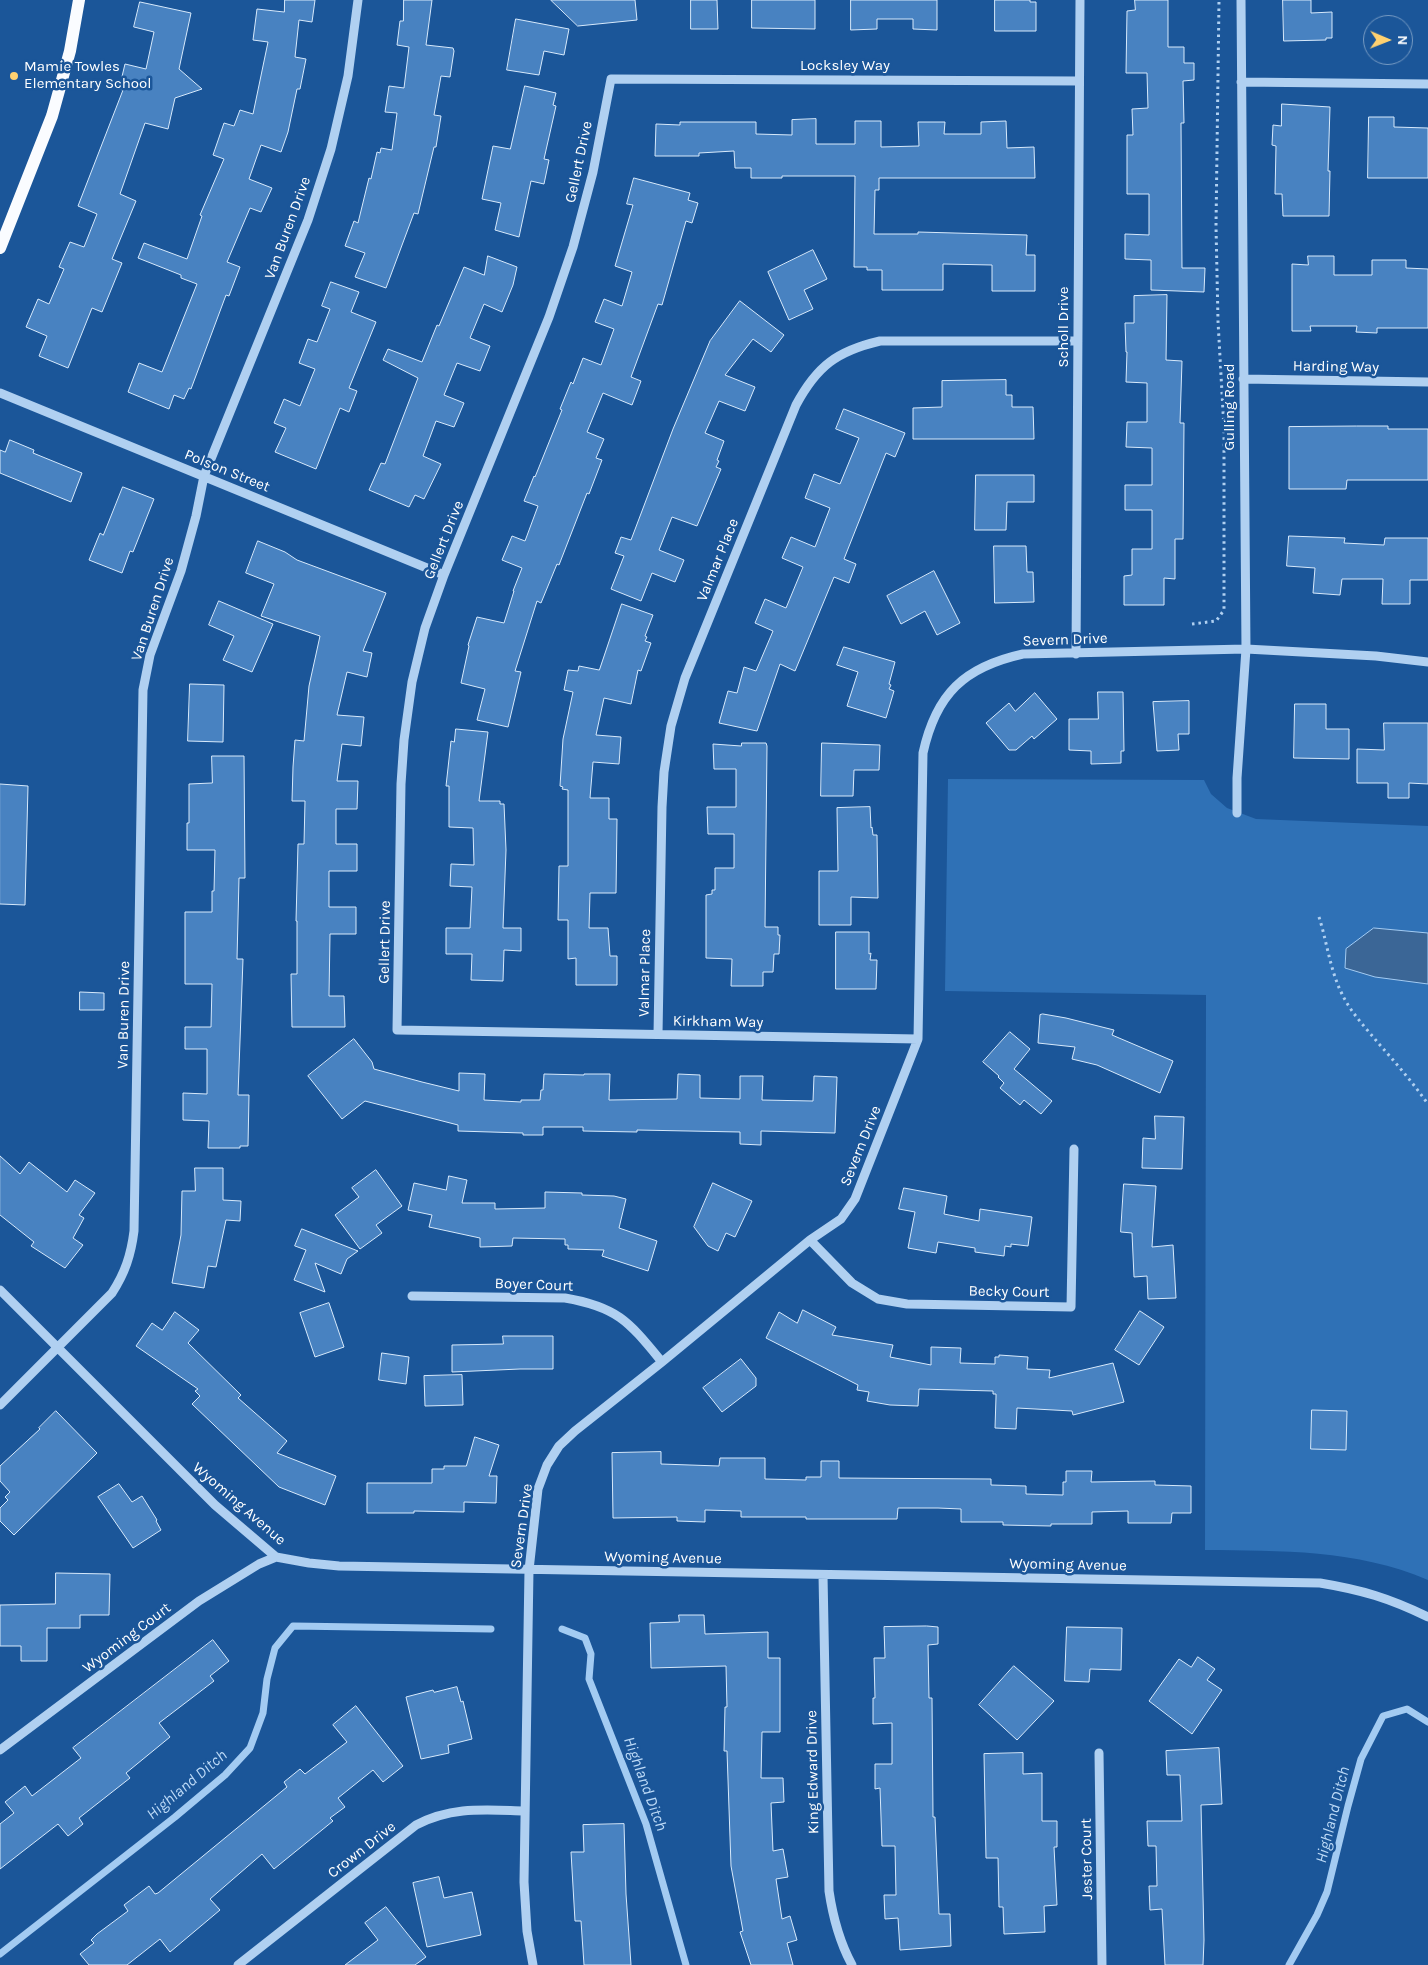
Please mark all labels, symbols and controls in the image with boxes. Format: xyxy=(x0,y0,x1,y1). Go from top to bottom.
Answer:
north arrow xyxy=(1363,15,1413,65)
text: N xyxy=(1394,35,1411,45)
street label: Locksley Way xyxy=(800,57,890,75)
place label: Mamie Towles Elementary School xyxy=(24,58,151,93)
marker: Mamie Towles Elementary School xyxy=(8,70,20,82)
street label: Gellert Drive xyxy=(562,119,596,205)
street label: Van Buren Drive xyxy=(261,174,315,282)
street label: Scholl Drive xyxy=(1055,286,1073,368)
street label: Harding Way xyxy=(1293,357,1379,377)
street label: Gulling Road xyxy=(1221,363,1239,451)
street label: Polson Street xyxy=(182,446,272,496)
street label: Gellert Drive xyxy=(420,498,468,582)
street label: Valmar Place xyxy=(693,516,743,604)
street label: Van Buren Drive xyxy=(128,555,178,663)
street label: Severn Drive xyxy=(1022,630,1108,650)
street label: Gellert Drive xyxy=(375,900,395,984)
street label: Valmar Place xyxy=(635,929,655,1017)
street label: Van Buren Drive xyxy=(114,961,134,1069)
street label: Kirkham Way xyxy=(673,1012,763,1032)
street label: Severn Drive xyxy=(837,1103,885,1189)
street label: Boyer Court xyxy=(494,1275,574,1295)
street label: Becky Court xyxy=(968,1282,1050,1302)
street label: Wyoming Avenue xyxy=(189,1459,289,1549)
street label: Severn Drive xyxy=(507,1483,537,1569)
street label: Wyoming Avenue xyxy=(604,1548,722,1568)
street label: Wyoming Avenue xyxy=(1009,1555,1127,1575)
street label: Wyoming Court xyxy=(79,1599,175,1677)
street label: King Edward Drive xyxy=(803,1710,823,1834)
water label: Highland Ditch xyxy=(619,1734,671,1834)
water label: Highland Ditch xyxy=(143,1746,231,1824)
water label: Highland Ditch xyxy=(1312,1765,1354,1865)
street label: Crown Drive xyxy=(324,1818,400,1882)
street label: Jester Court xyxy=(1077,1818,1097,1900)

